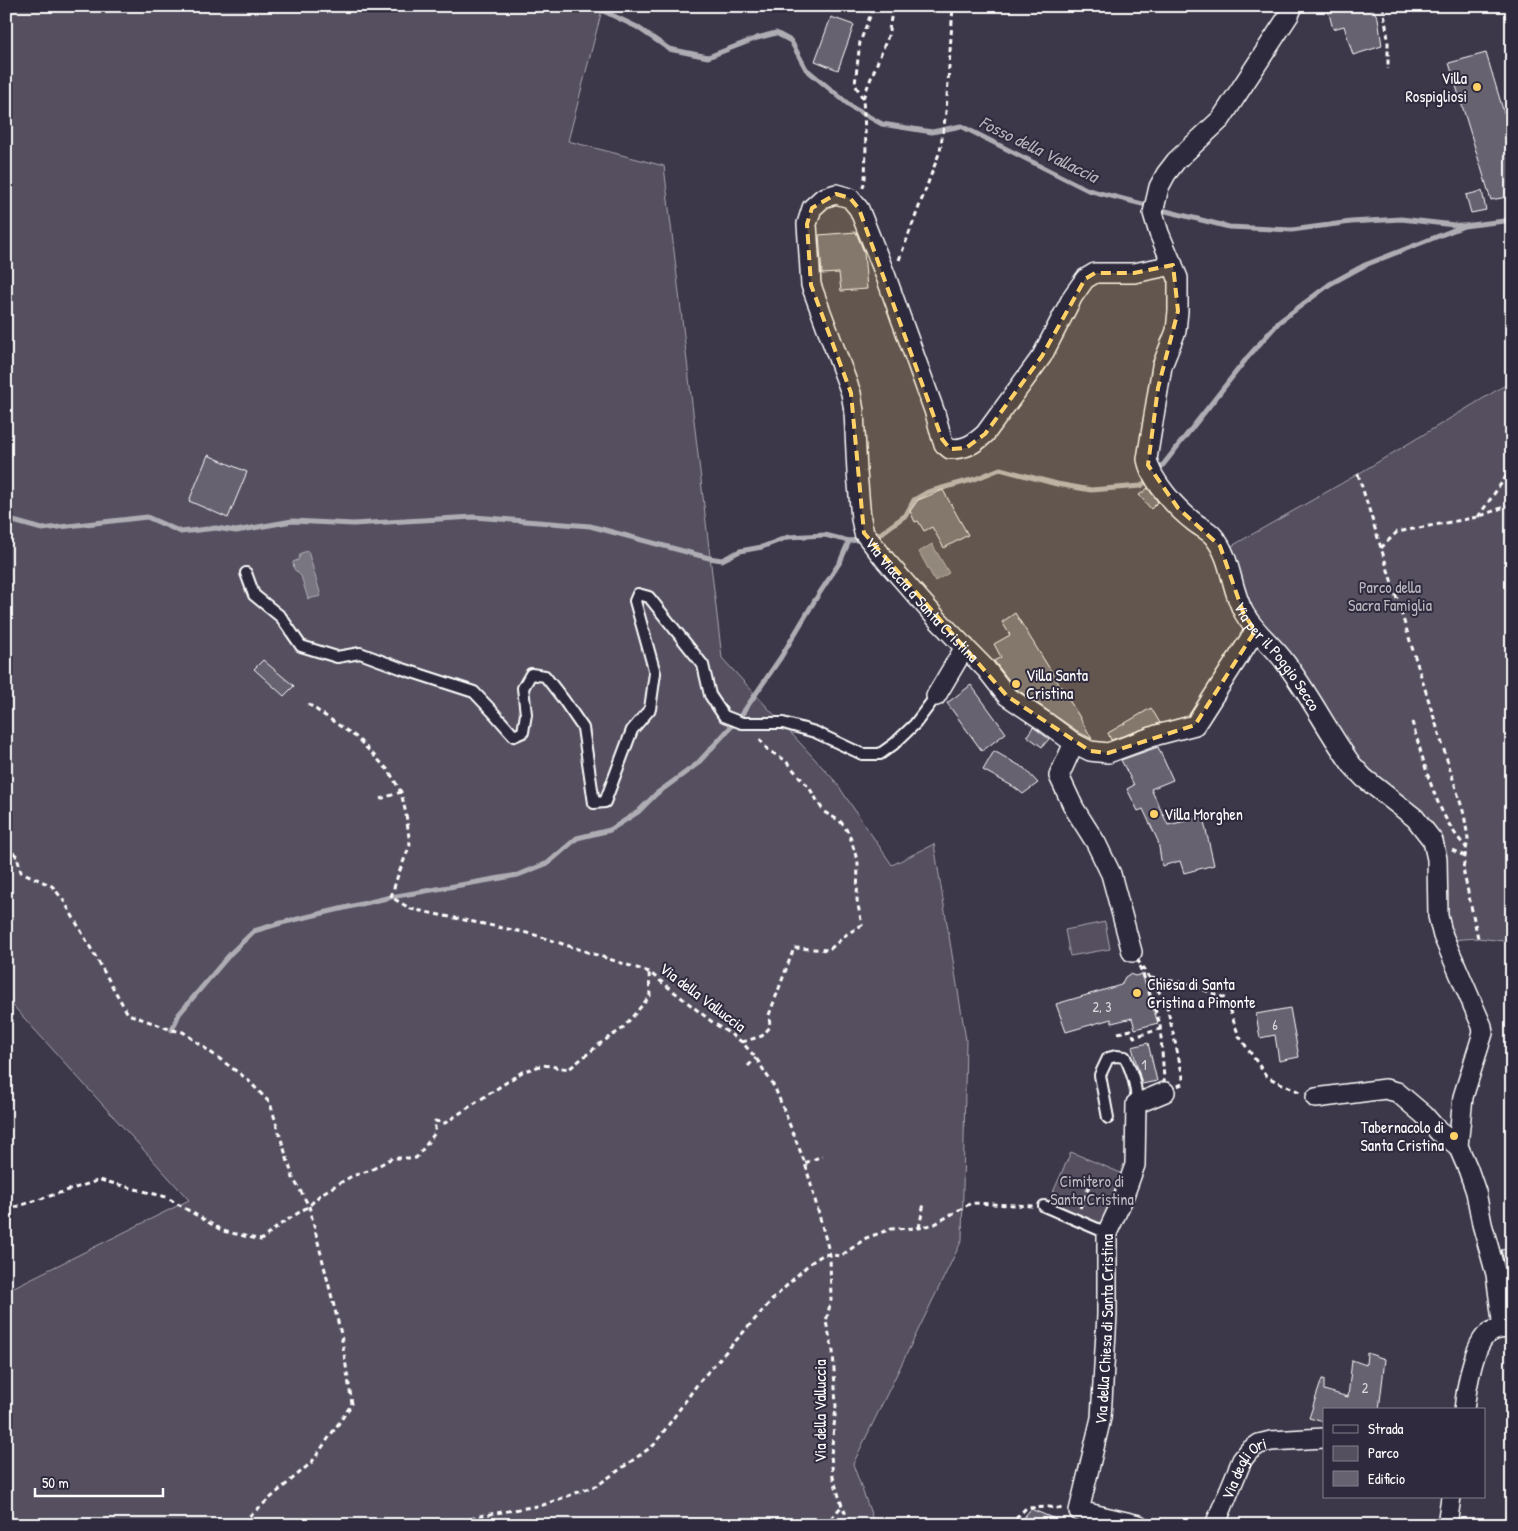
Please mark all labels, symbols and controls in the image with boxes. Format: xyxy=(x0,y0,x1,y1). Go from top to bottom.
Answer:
place label: Villa Rospigliosi xyxy=(1406,67,1467,107)
marker: Villa Rospigliosi xyxy=(1471,81,1483,93)
water label: Fosso della Vallaccia xyxy=(975,109,1104,189)
street label: Via Viaccia a Santa Cristina xyxy=(860,532,984,667)
park label: Parco della Sacra Famiglia xyxy=(1348,576,1432,616)
street label: Via per il Poggio Secco xyxy=(1229,598,1326,715)
place label: Villa Santa Cristina xyxy=(1026,664,1088,704)
marker: Villa Santa Cristina xyxy=(1010,678,1022,690)
place label: Villa Morghen xyxy=(1164,803,1243,825)
marker: Villa Morghen xyxy=(1148,808,1160,820)
street label: Via della Valluccia xyxy=(655,957,751,1037)
place label: Chiesa di Santa Cristina a Pimonte xyxy=(1147,973,1256,1013)
marker: Chiesa di Santa Cristina a Pimonte xyxy=(1131,987,1143,999)
house number: 2, 3 xyxy=(1093,997,1111,1016)
house number: 6 xyxy=(1272,1015,1278,1034)
house number: 1 xyxy=(1141,1055,1147,1074)
place label: Tabernacolo di Santa Cristina xyxy=(1360,1116,1444,1156)
marker: Tabernacolo di Santa Cristina xyxy=(1448,1130,1460,1142)
park label: Cimitero di Santa Cristina xyxy=(1050,1170,1134,1210)
street label: Via della Chiesa di Santa Cristina xyxy=(1089,1234,1118,1427)
street label: Via della Valluccia xyxy=(809,1360,831,1462)
house number: 2 xyxy=(1362,1378,1369,1397)
legend xyxy=(1323,1408,1486,1498)
text: Strada xyxy=(1368,1418,1404,1439)
street label: Via degli Ori xyxy=(1216,1432,1269,1503)
text: Parco xyxy=(1368,1442,1399,1463)
scale bar xyxy=(35,1466,162,1498)
text: Edificio xyxy=(1368,1468,1405,1489)
text: 50 m xyxy=(42,1472,69,1493)

